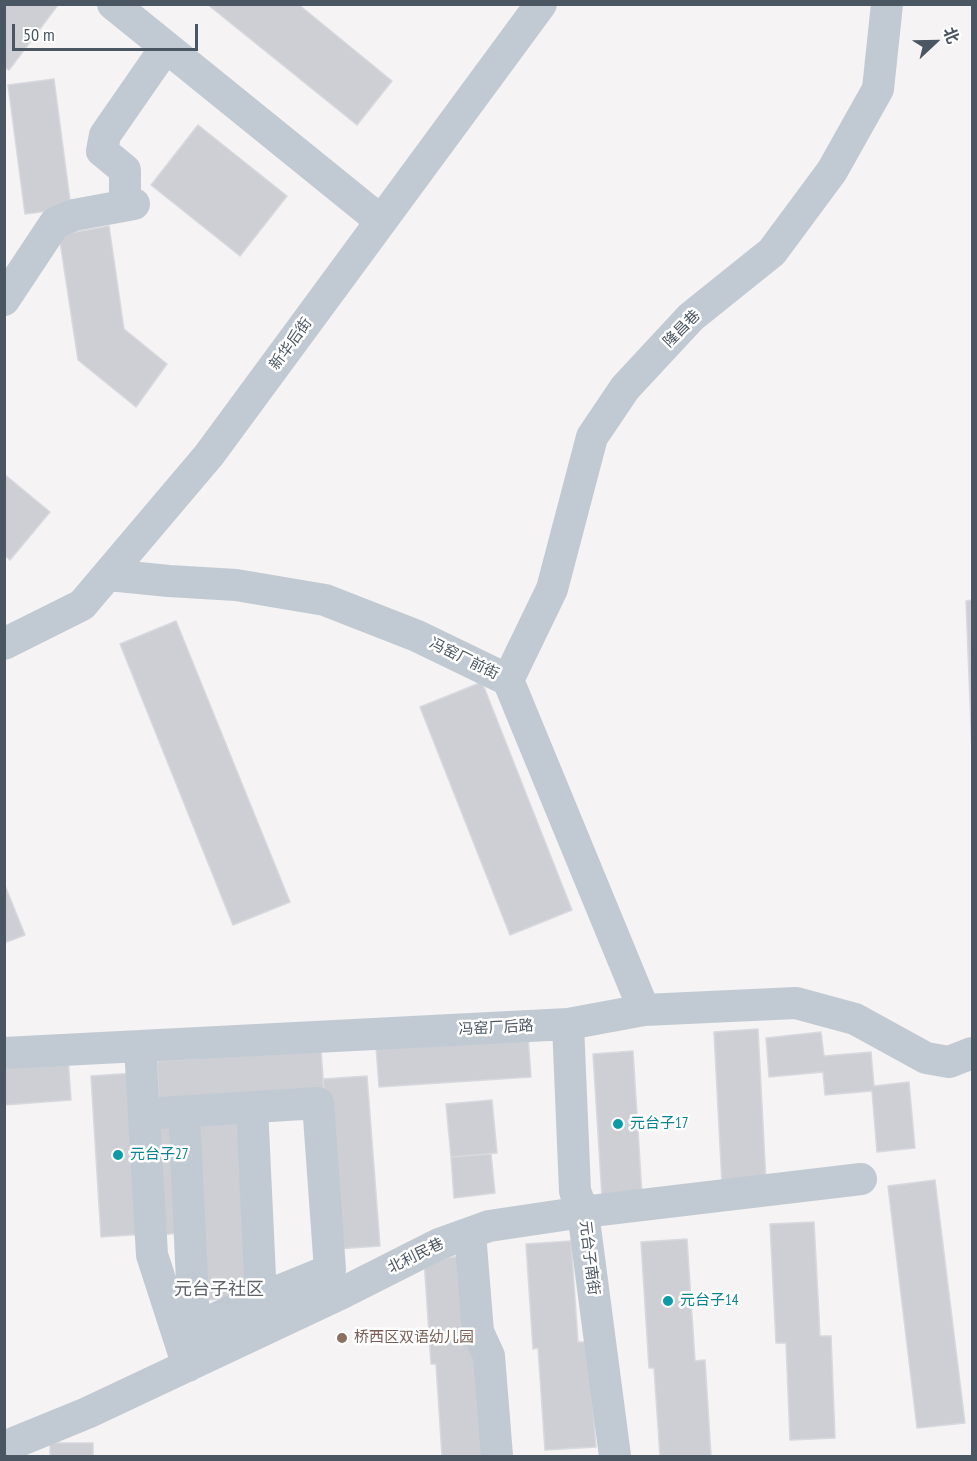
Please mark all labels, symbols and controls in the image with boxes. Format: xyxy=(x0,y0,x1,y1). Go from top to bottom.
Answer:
scale bar xyxy=(15,12,201,50)
north arrow xyxy=(905,12,965,72)
text: 50 m xyxy=(23,23,55,46)
text: 北 xyxy=(939,24,964,46)
street label: 隆昌巷 xyxy=(660,307,704,351)
street label: 新华后街 xyxy=(266,314,316,374)
street label: 冯窑厂前街 xyxy=(426,634,502,684)
street label: 冯窑厂后路 xyxy=(458,1017,534,1039)
place label: 元台子17 xyxy=(630,1115,688,1133)
marker: 元台子17 xyxy=(611,1117,625,1131)
place label: 元台子27 xyxy=(130,1146,188,1164)
marker: 元台子27 xyxy=(111,1148,125,1162)
street label: 元台子南街 xyxy=(575,1220,603,1296)
street label: 北利民巷 xyxy=(385,1235,447,1277)
district label: 元台子社区 xyxy=(174,1279,264,1301)
place label: 元台子14 xyxy=(680,1292,738,1310)
marker: 元台子14 xyxy=(661,1294,675,1308)
place label: 桥西区双语幼儿园 xyxy=(354,1329,474,1347)
marker: 桥西区双语幼儿园 xyxy=(335,1331,349,1345)

